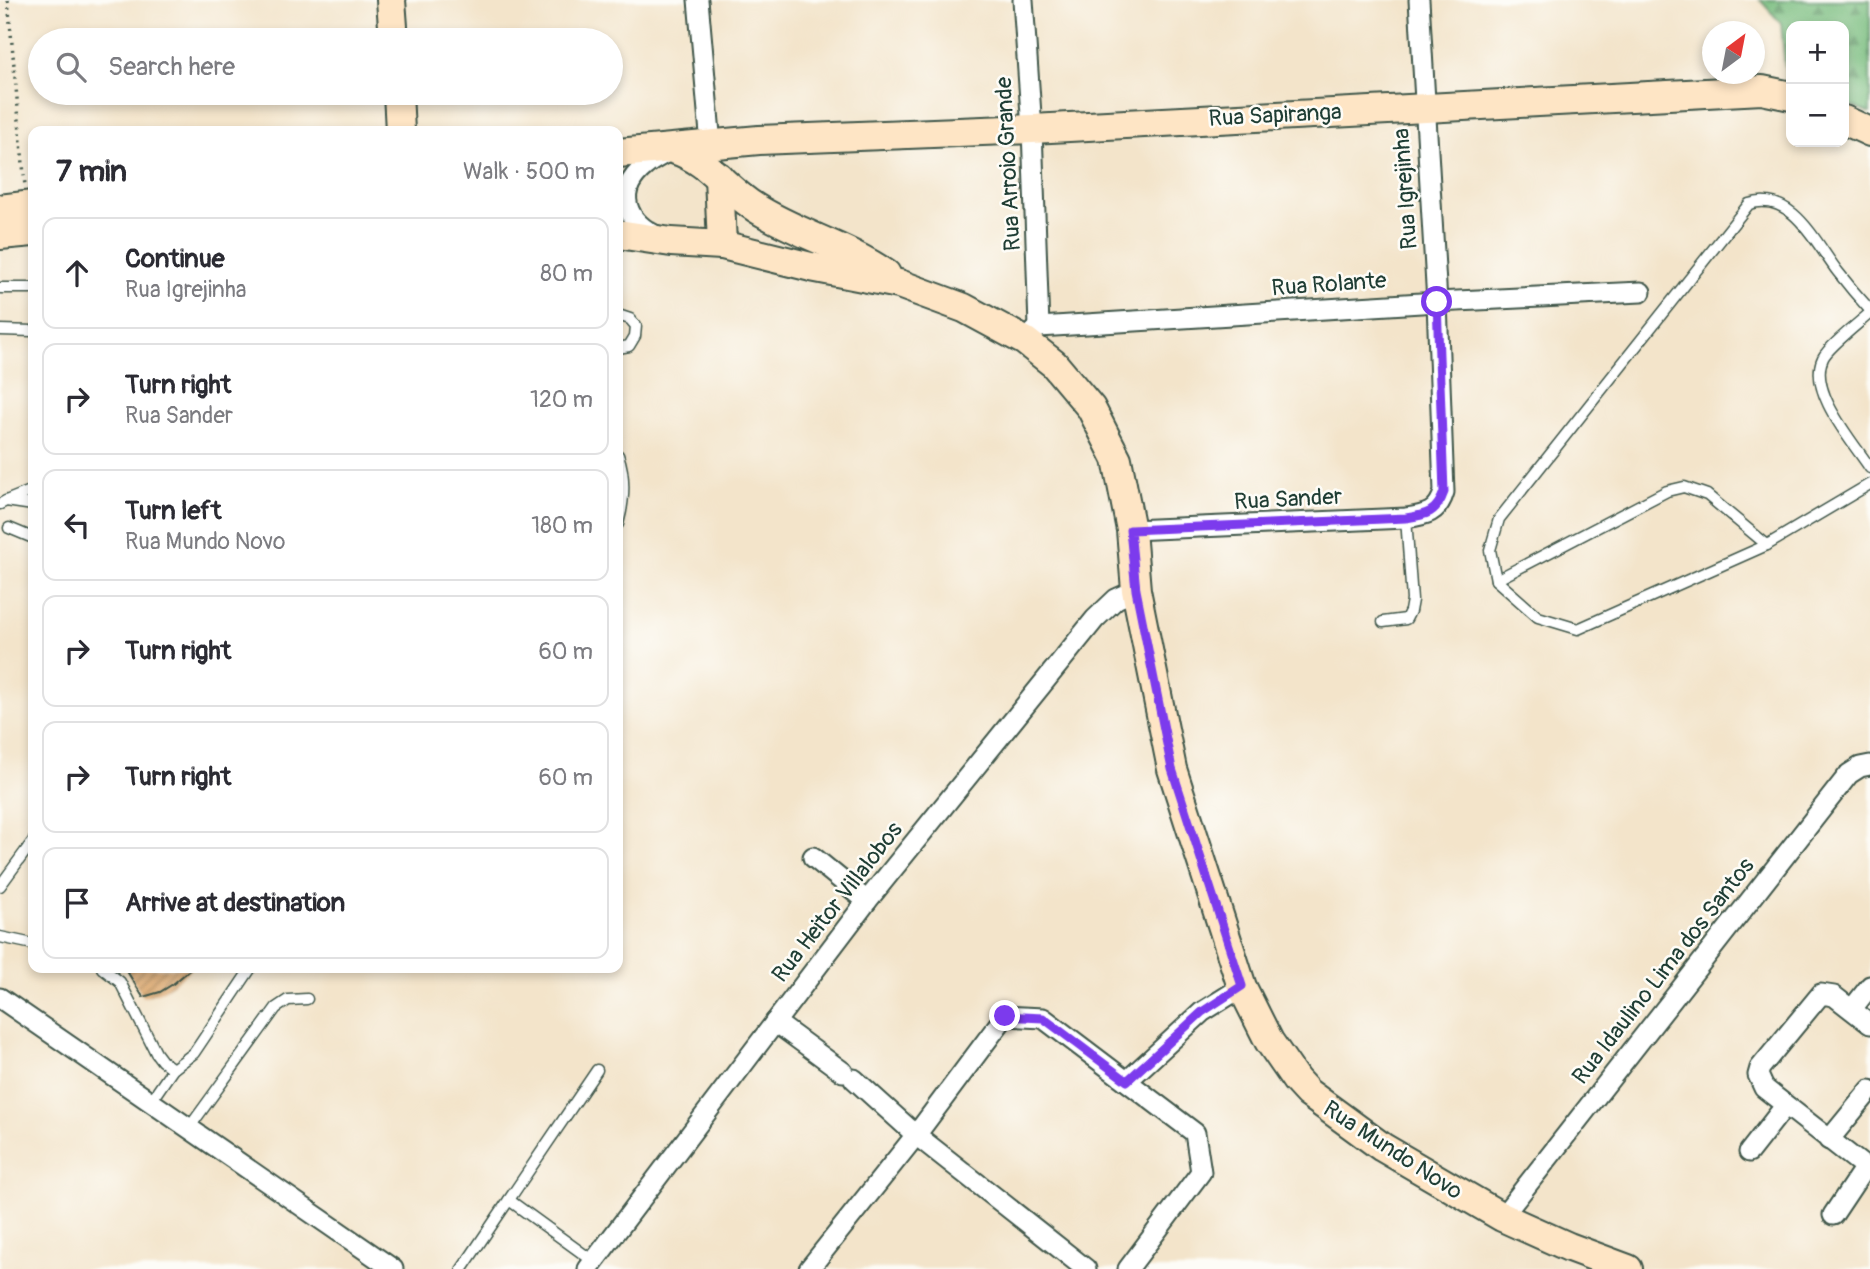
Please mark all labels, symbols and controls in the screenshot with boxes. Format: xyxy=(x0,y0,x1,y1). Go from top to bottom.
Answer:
north arrow xyxy=(1702,21,1765,84)
map controls xyxy=(1786,21,1849,147)
button: + xyxy=(1786,21,1849,84)
search box xyxy=(28,28,623,105)
icon: search xyxy=(52,48,90,86)
text: Search here xyxy=(108,51,235,83)
street label: Rua Arroio Grande xyxy=(989,75,1027,252)
button: − xyxy=(1786,84,1849,147)
street label: Rua Sapiranga xyxy=(1208,97,1342,133)
street label: Rua Igrejinha xyxy=(1386,127,1424,251)
text: 7 min xyxy=(56,153,127,190)
text: Walk · 500 m xyxy=(463,157,595,186)
text: Continue xyxy=(125,243,225,275)
icon: ahead xyxy=(58,254,96,292)
text: 80 m xyxy=(540,259,593,288)
street label: Rua Rolante xyxy=(1271,265,1388,302)
text: Rua Igrejinha xyxy=(125,275,246,304)
route start xyxy=(1421,286,1452,317)
text: Turn right xyxy=(125,369,231,401)
icon: right xyxy=(58,380,96,418)
text: 120 m xyxy=(530,385,593,414)
text: Rua Sander xyxy=(125,401,233,430)
street label: Rua Sander xyxy=(1233,482,1343,516)
text: Turn left xyxy=(125,495,221,527)
icon: left xyxy=(58,506,96,544)
text: 180 m xyxy=(531,511,593,540)
text: Rua Mundo Novo xyxy=(125,527,285,556)
icon: right xyxy=(58,632,96,670)
text: Turn right xyxy=(125,635,231,667)
text: 60 m xyxy=(538,637,593,666)
icon: right xyxy=(58,758,96,796)
text: Turn right xyxy=(125,761,231,793)
text: 60 m xyxy=(538,763,593,792)
street label: Rua Heitor Villalobos xyxy=(765,816,909,988)
street label: Rua Idaulino Lima dos Santos xyxy=(1566,852,1760,1090)
icon: arrive xyxy=(58,884,96,922)
text: Arrive at destination xyxy=(125,887,345,919)
route end xyxy=(989,1000,1020,1031)
street label: Rua Mundo Novo xyxy=(1318,1094,1468,1206)

